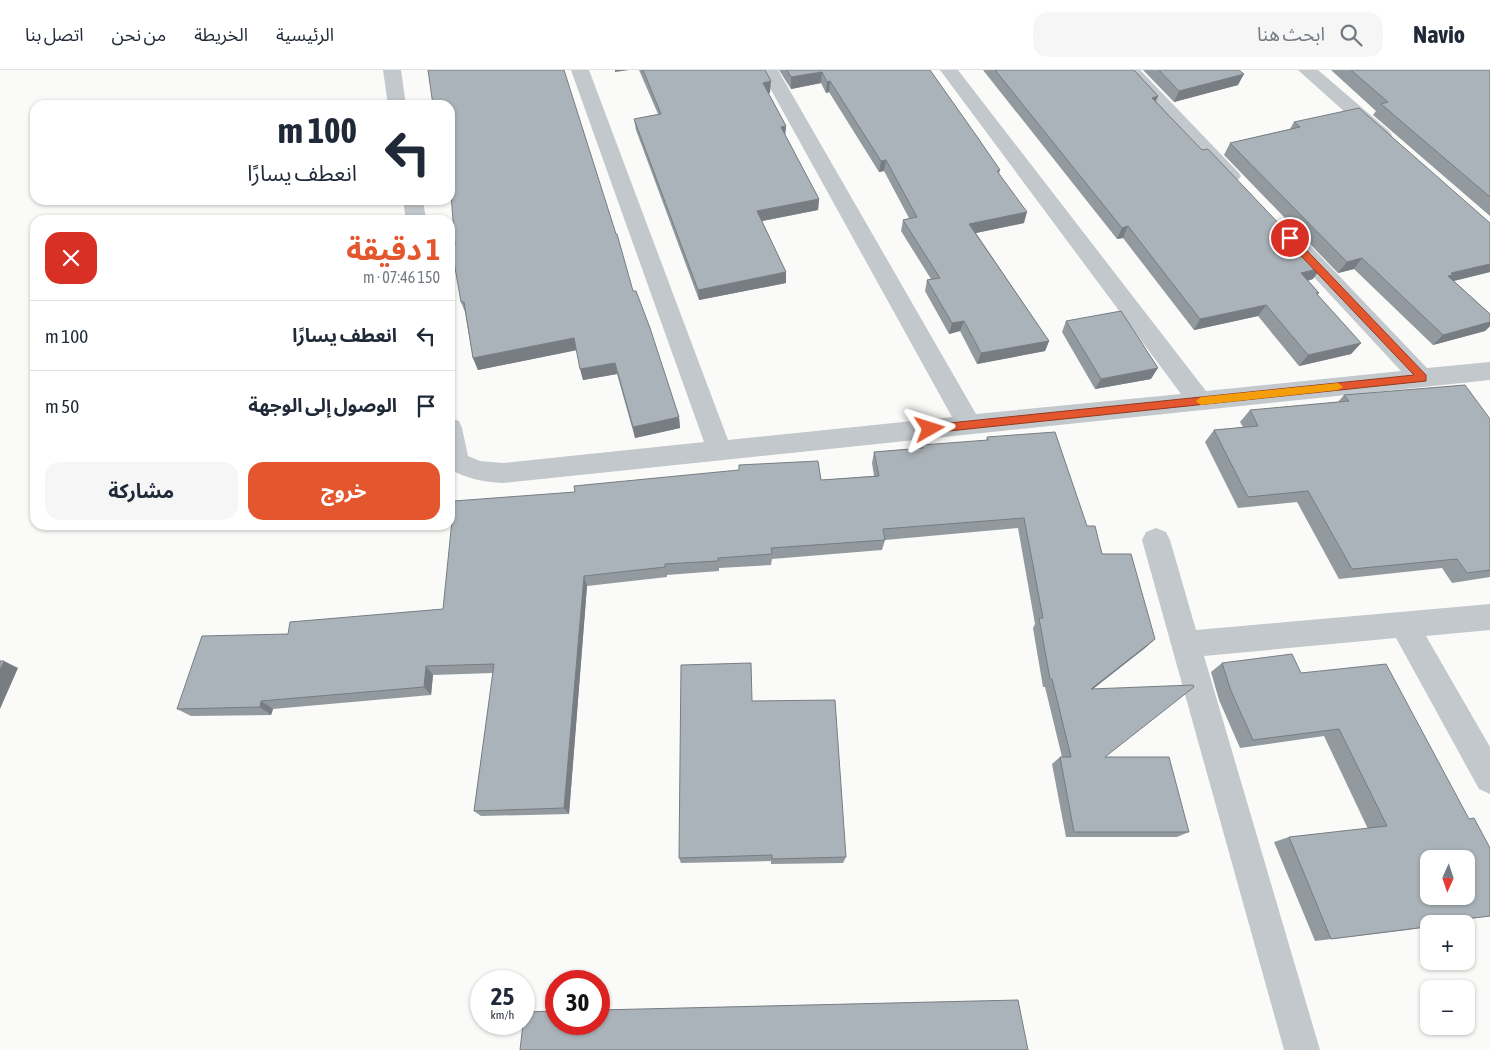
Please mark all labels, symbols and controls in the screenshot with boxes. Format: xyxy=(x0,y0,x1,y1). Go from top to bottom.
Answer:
search box xyxy=(1033,12,1383,57)
icon: search xyxy=(1337,21,1365,49)
text: Navio xyxy=(1413,21,1465,48)
text: ابحث هنا xyxy=(1257,23,1325,45)
text: اتصل بنا xyxy=(25,24,84,45)
text: من نحن xyxy=(112,24,166,45)
text: الخريطة xyxy=(194,24,248,45)
text: الرئيسية xyxy=(276,24,334,45)
text: 100 m xyxy=(278,110,357,150)
icon: left xyxy=(375,120,440,185)
text: انعطف يسارًا xyxy=(247,160,357,186)
pin xyxy=(1269,217,1311,259)
icon: arrive xyxy=(1276,224,1304,252)
button: close xyxy=(45,232,97,284)
text: 1 دقيقة xyxy=(346,232,440,266)
text: 150 m · 07:46 xyxy=(363,268,440,286)
icon: left xyxy=(412,322,440,350)
text: انعطف يسارًا xyxy=(292,324,397,346)
text: 100 m xyxy=(45,325,88,347)
icon: arrive xyxy=(412,392,440,420)
text: الوصول إلى الوجهة xyxy=(248,394,397,416)
text: 50 m xyxy=(45,395,79,417)
position arrow xyxy=(903,402,955,454)
button: مشاركة xyxy=(45,462,238,520)
button: خروج xyxy=(248,462,440,520)
north arrow xyxy=(1420,850,1475,905)
map controls xyxy=(1420,850,1475,1035)
button: + xyxy=(1420,915,1475,970)
speed limit sign: 30 xyxy=(545,970,610,1035)
button: − xyxy=(1420,980,1475,1035)
text: 25 xyxy=(491,982,514,1010)
text: km/h xyxy=(491,1008,514,1022)

